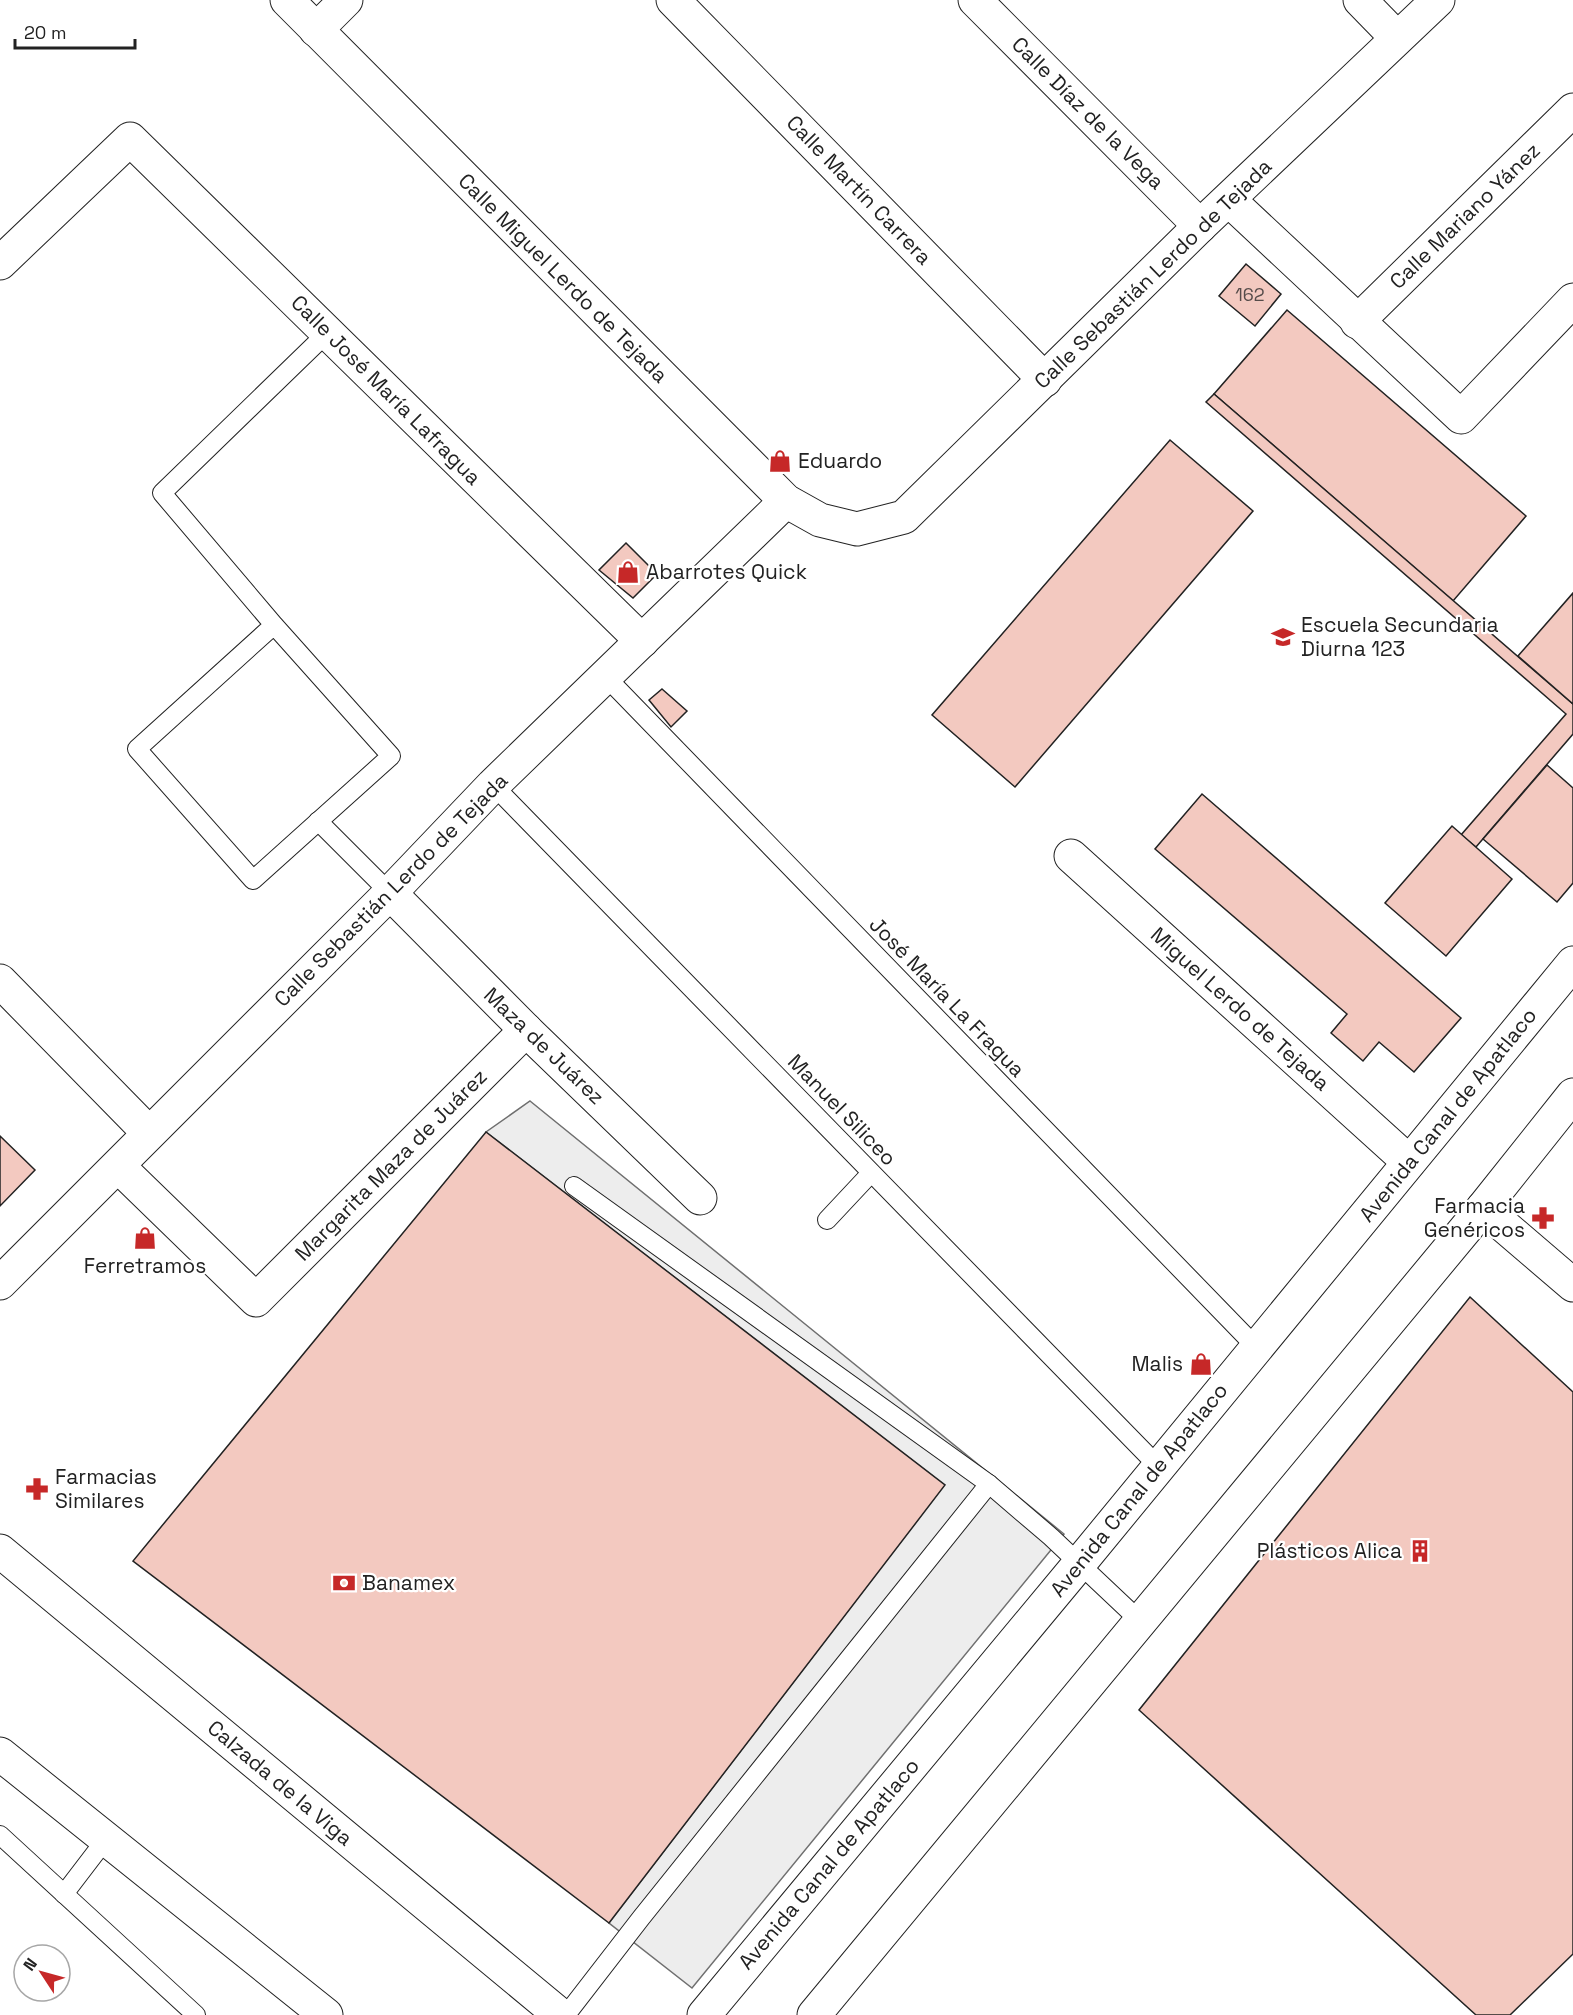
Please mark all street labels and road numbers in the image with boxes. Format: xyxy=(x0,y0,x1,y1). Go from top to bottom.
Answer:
street label: Calle Díaz de la Vega xyxy=(1006,31,1170,195)
street label: Calle Martín Carrera xyxy=(781,109,938,270)
street label: Calle Mariano Yánez xyxy=(1384,137,1546,295)
street label: Calle Sebastián Lerdo de Tejada xyxy=(1028,153,1277,394)
street label: Calle Miguel Lerdo de Tejada xyxy=(453,167,674,388)
street label: Calle José María Lafragua xyxy=(286,289,487,490)
street label: Calle Sebastián Lerdo de Tejada xyxy=(268,767,513,1012)
street label: José María La Fragua xyxy=(864,911,1031,1082)
street label: Miguel Lerdo de Tejada xyxy=(1145,921,1336,1096)
street label: Maza de Juárez xyxy=(478,981,610,1110)
street label: Avenida Canal de Apatlaco xyxy=(1353,1002,1542,1227)
street label: Manuel Siliceo xyxy=(782,1048,902,1171)
street label: Margarita Maza de Juárez xyxy=(289,1063,492,1266)
street label: Avenida Canal de Apatlaco xyxy=(1044,1377,1233,1602)
street label: Calzada de la Viga xyxy=(202,1714,359,1851)
street label: Avenida Canal de Apatlaco xyxy=(732,1753,925,1975)

